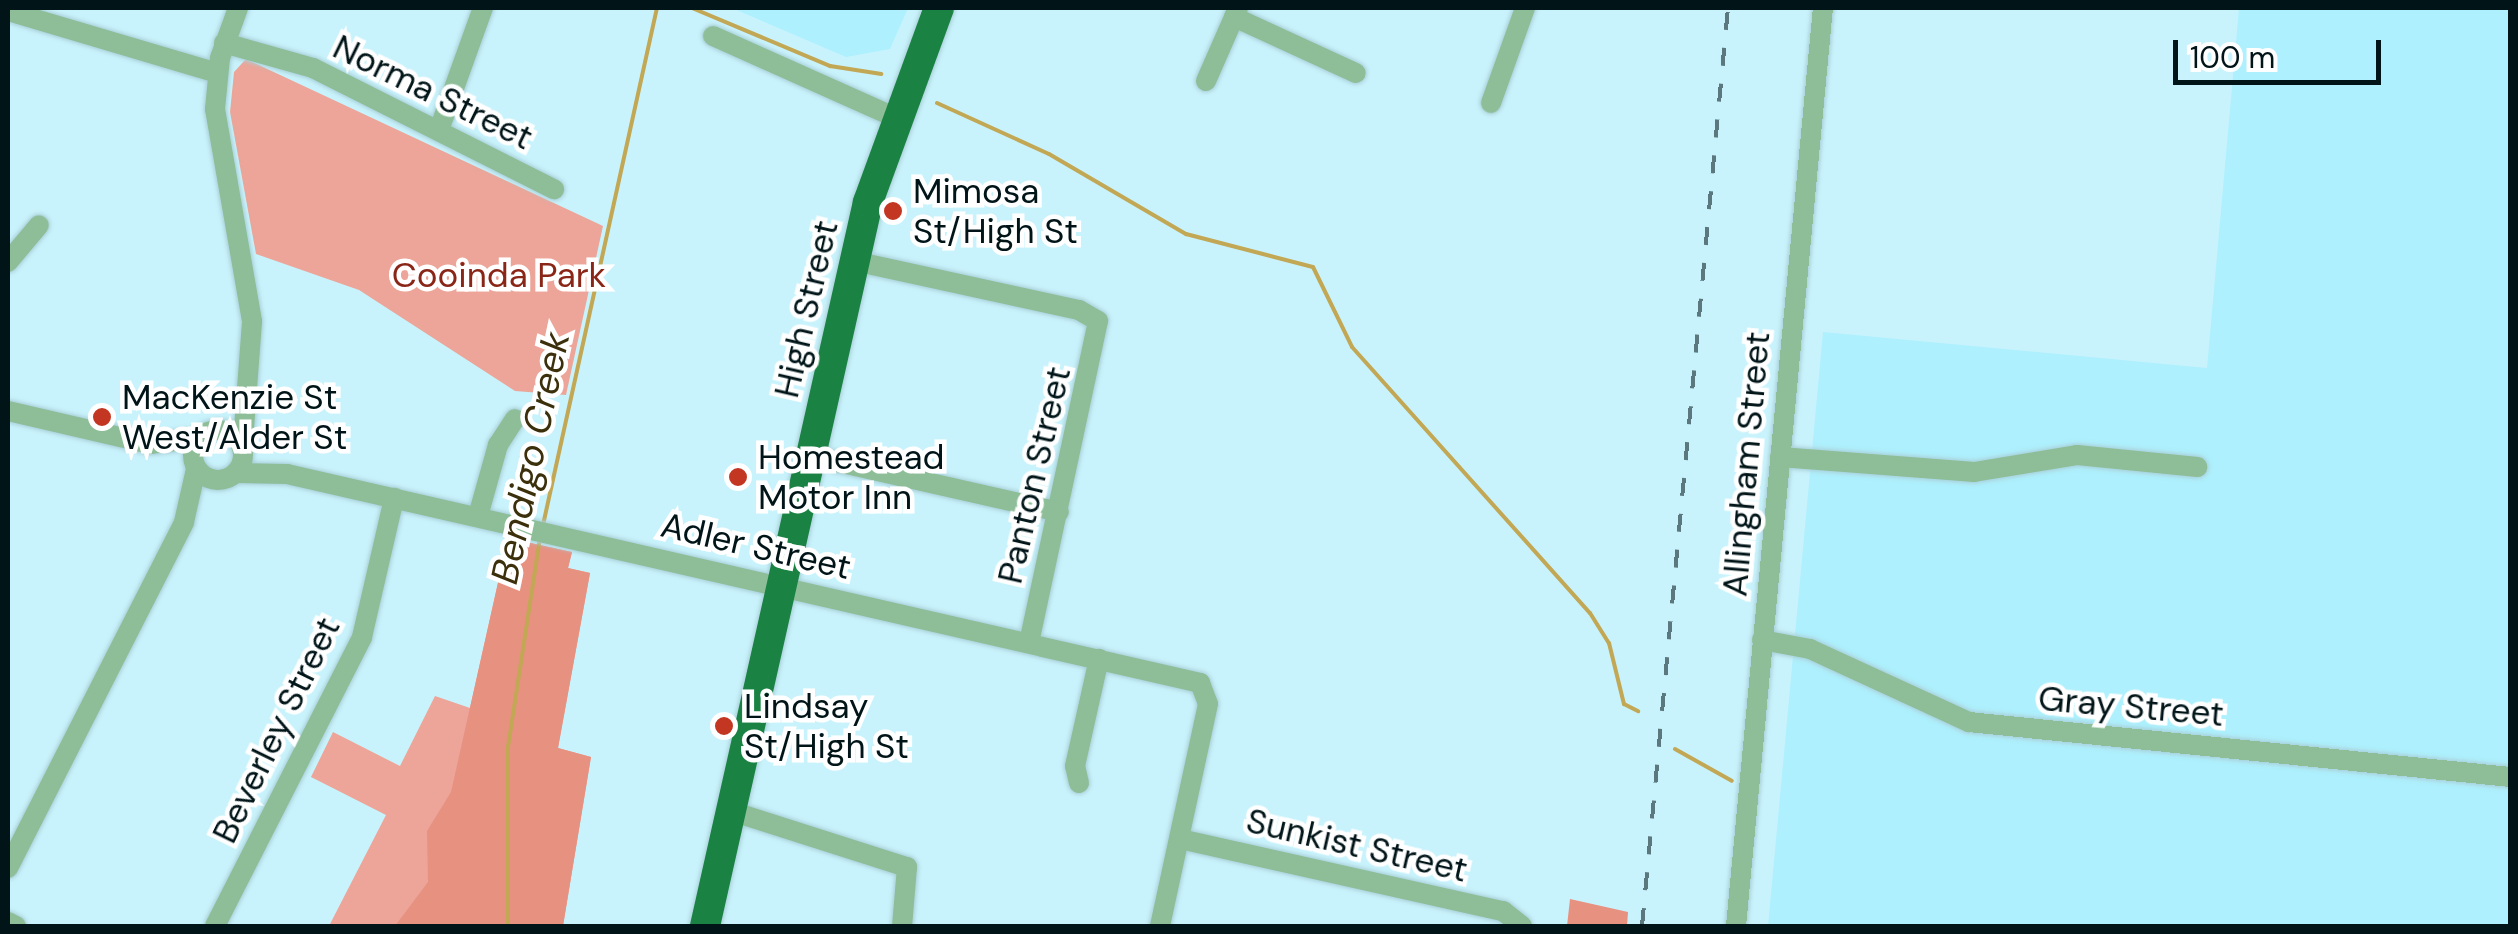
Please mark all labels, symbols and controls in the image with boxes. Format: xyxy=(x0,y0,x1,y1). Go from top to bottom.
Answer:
scale bar xyxy=(2178,20,2386,82)
street label: Norma Street xyxy=(326,26,540,158)
text: 100 m xyxy=(2190,38,2275,77)
place label: Mimosa St/High St xyxy=(913,170,1078,252)
marker: Mimosa St/High St xyxy=(882,200,904,222)
street label: High Street xyxy=(765,216,847,402)
park label: Cooinda Park xyxy=(392,254,606,296)
water label: Bendigo Creek xyxy=(482,328,580,588)
street label: Allingham Street xyxy=(1714,330,1778,598)
street label: Panton Street xyxy=(989,363,1079,587)
place label: MacKenzie St West/Alder St xyxy=(122,376,347,458)
marker: MacKenzie St West/Alder St xyxy=(91,406,113,428)
place label: Homestead Motor Inn xyxy=(758,436,945,518)
marker: Homestead Motor Inn xyxy=(727,466,749,488)
street label: Adler Street xyxy=(657,504,855,588)
street label: Beverley Street xyxy=(203,610,349,850)
street label: Gray Street xyxy=(2037,677,2225,735)
place label: Lindsay St/High St xyxy=(744,685,909,767)
marker: Lindsay St/High St xyxy=(713,715,735,737)
street label: Sunkist Street xyxy=(1242,799,1472,891)

